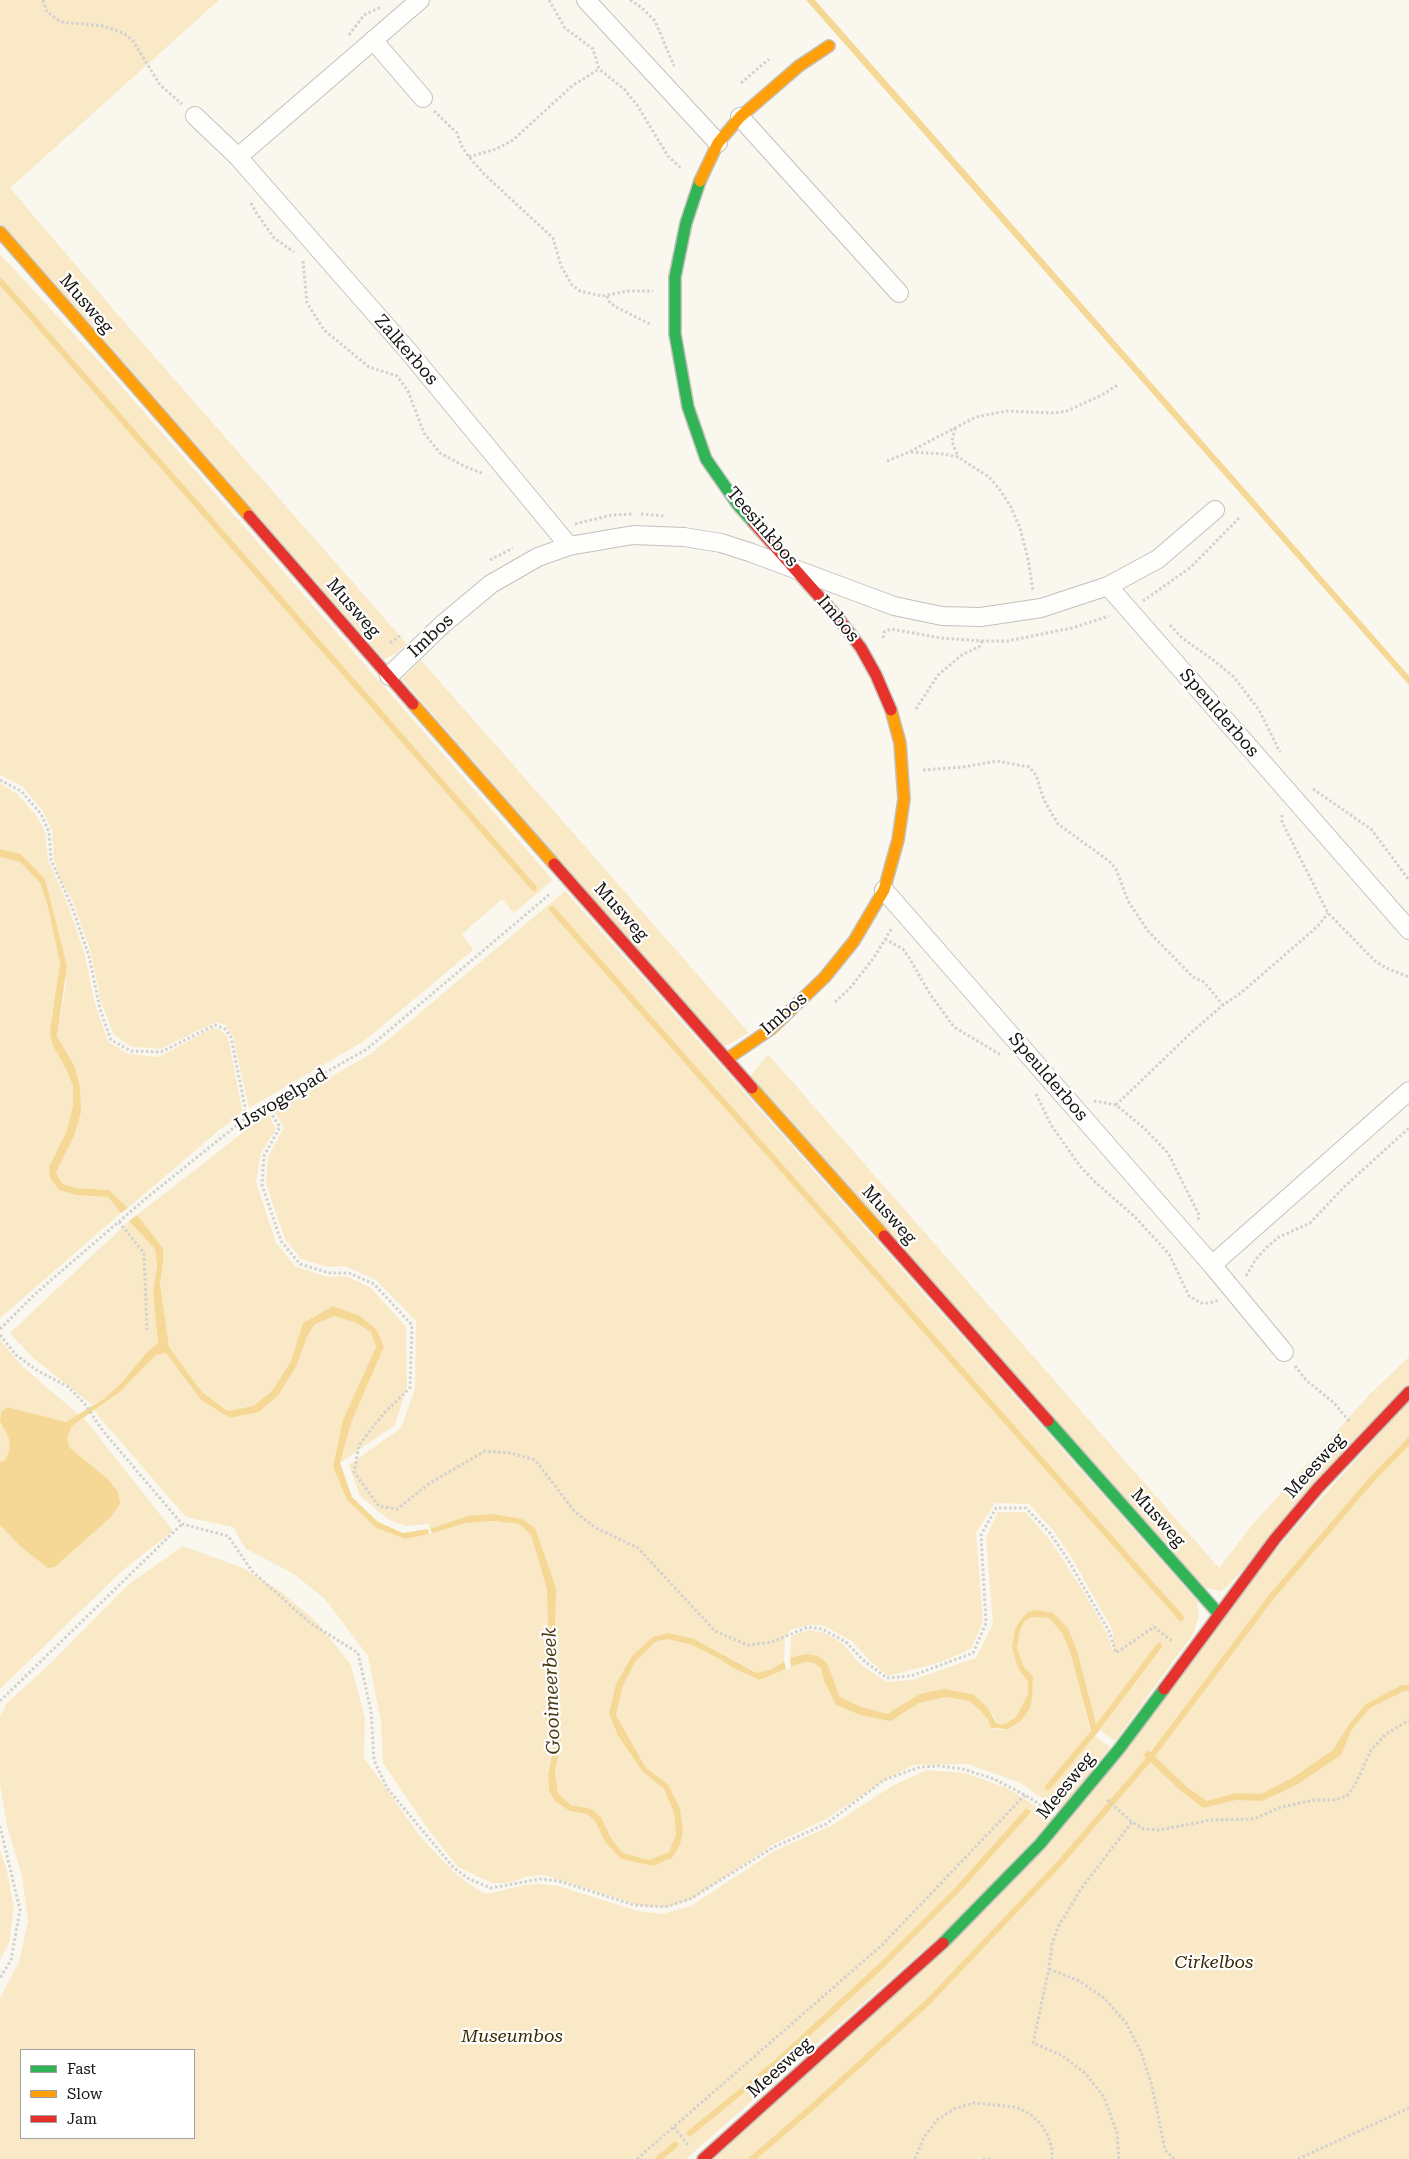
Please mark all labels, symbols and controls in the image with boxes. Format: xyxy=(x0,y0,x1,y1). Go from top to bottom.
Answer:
street label: Musweg xyxy=(54,270,118,338)
street label: Zalkerbos xyxy=(370,310,442,390)
street label: Teesinkbos xyxy=(722,483,802,571)
street label: Musweg xyxy=(321,574,385,642)
street label: Imbos xyxy=(812,591,864,647)
street label: Imbos xyxy=(404,610,458,662)
street label: Speulderbos xyxy=(1175,665,1263,761)
street label: Musweg xyxy=(589,878,653,946)
street label: Imbos xyxy=(756,988,812,1040)
street label: Speulderbos xyxy=(1004,1029,1092,1125)
street label: IJsvogelpad xyxy=(231,1064,331,1136)
street label: Musweg xyxy=(857,1181,921,1249)
street label: Meesweg xyxy=(1280,1429,1350,1503)
street label: Musweg xyxy=(1126,1484,1190,1552)
water label: Gooimeerbeek xyxy=(538,1627,566,1755)
street label: Meesweg xyxy=(1032,1748,1100,1824)
park label: Cirkelbos xyxy=(1175,1952,1253,1974)
park label: Museumbos xyxy=(461,2026,563,2048)
street label: Meesweg xyxy=(743,2033,817,2103)
legend xyxy=(20,2049,195,2139)
text: Fast xyxy=(67,2060,96,2078)
text: Slow xyxy=(67,2085,102,2103)
text: Jam xyxy=(67,2110,97,2128)

